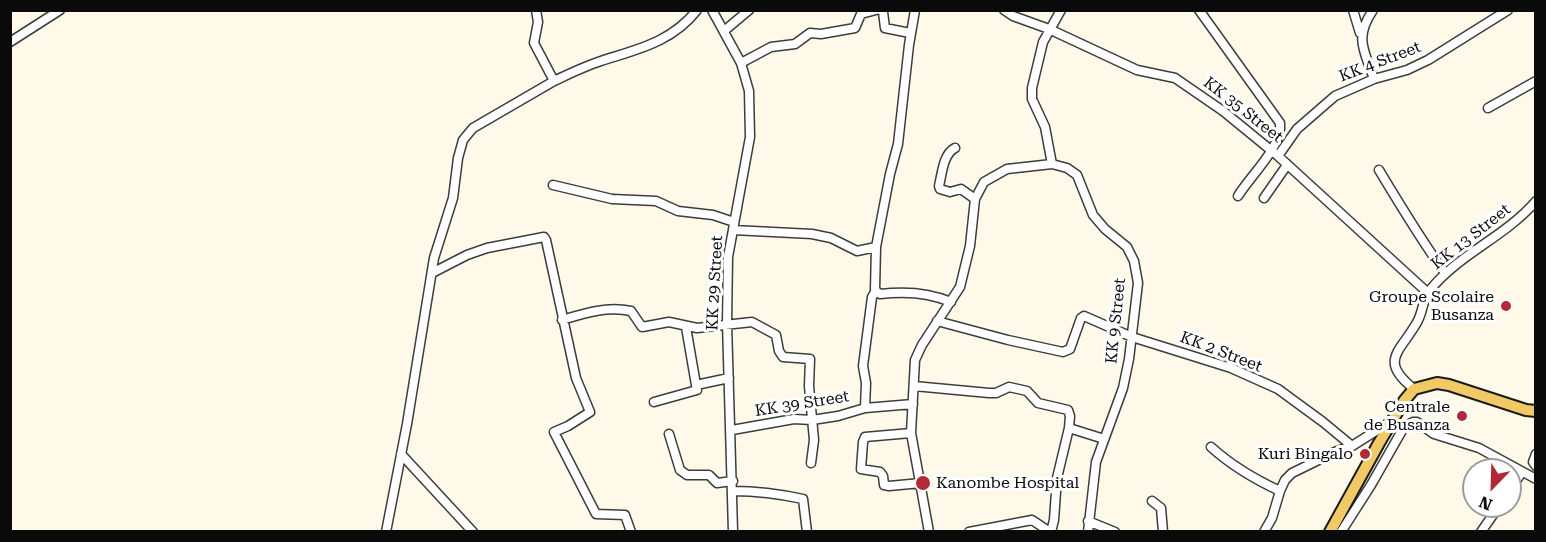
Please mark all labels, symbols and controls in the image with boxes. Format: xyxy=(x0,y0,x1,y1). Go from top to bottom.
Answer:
street label: KK 4 Street xyxy=(1336,38,1424,86)
street label: KK 35 Street xyxy=(1200,73,1286,147)
street label: KK 13 Street xyxy=(1428,200,1514,274)
street label: KK 29 Street xyxy=(703,235,727,331)
street label: KK 9 Street xyxy=(1102,277,1130,365)
place label: Groupe Scolaire Busanza xyxy=(1369,287,1494,325)
marker: Groupe Scolaire Busanza xyxy=(1499,299,1513,313)
street label: KK 2 Street xyxy=(1177,328,1265,376)
street label: KK 39 Street xyxy=(753,387,851,421)
place label: Centrale de Busanza xyxy=(1364,397,1450,435)
marker: Centrale de Busanza xyxy=(1455,409,1469,423)
place label: Kuri Bingalo xyxy=(1258,444,1353,464)
marker: Kuri Bingalo xyxy=(1358,447,1372,461)
north arrow xyxy=(1462,458,1522,518)
place label: Kanombe Hospital xyxy=(936,473,1079,493)
marker: Kanombe Hospital xyxy=(914,474,932,492)
text: N xyxy=(1476,492,1495,514)

